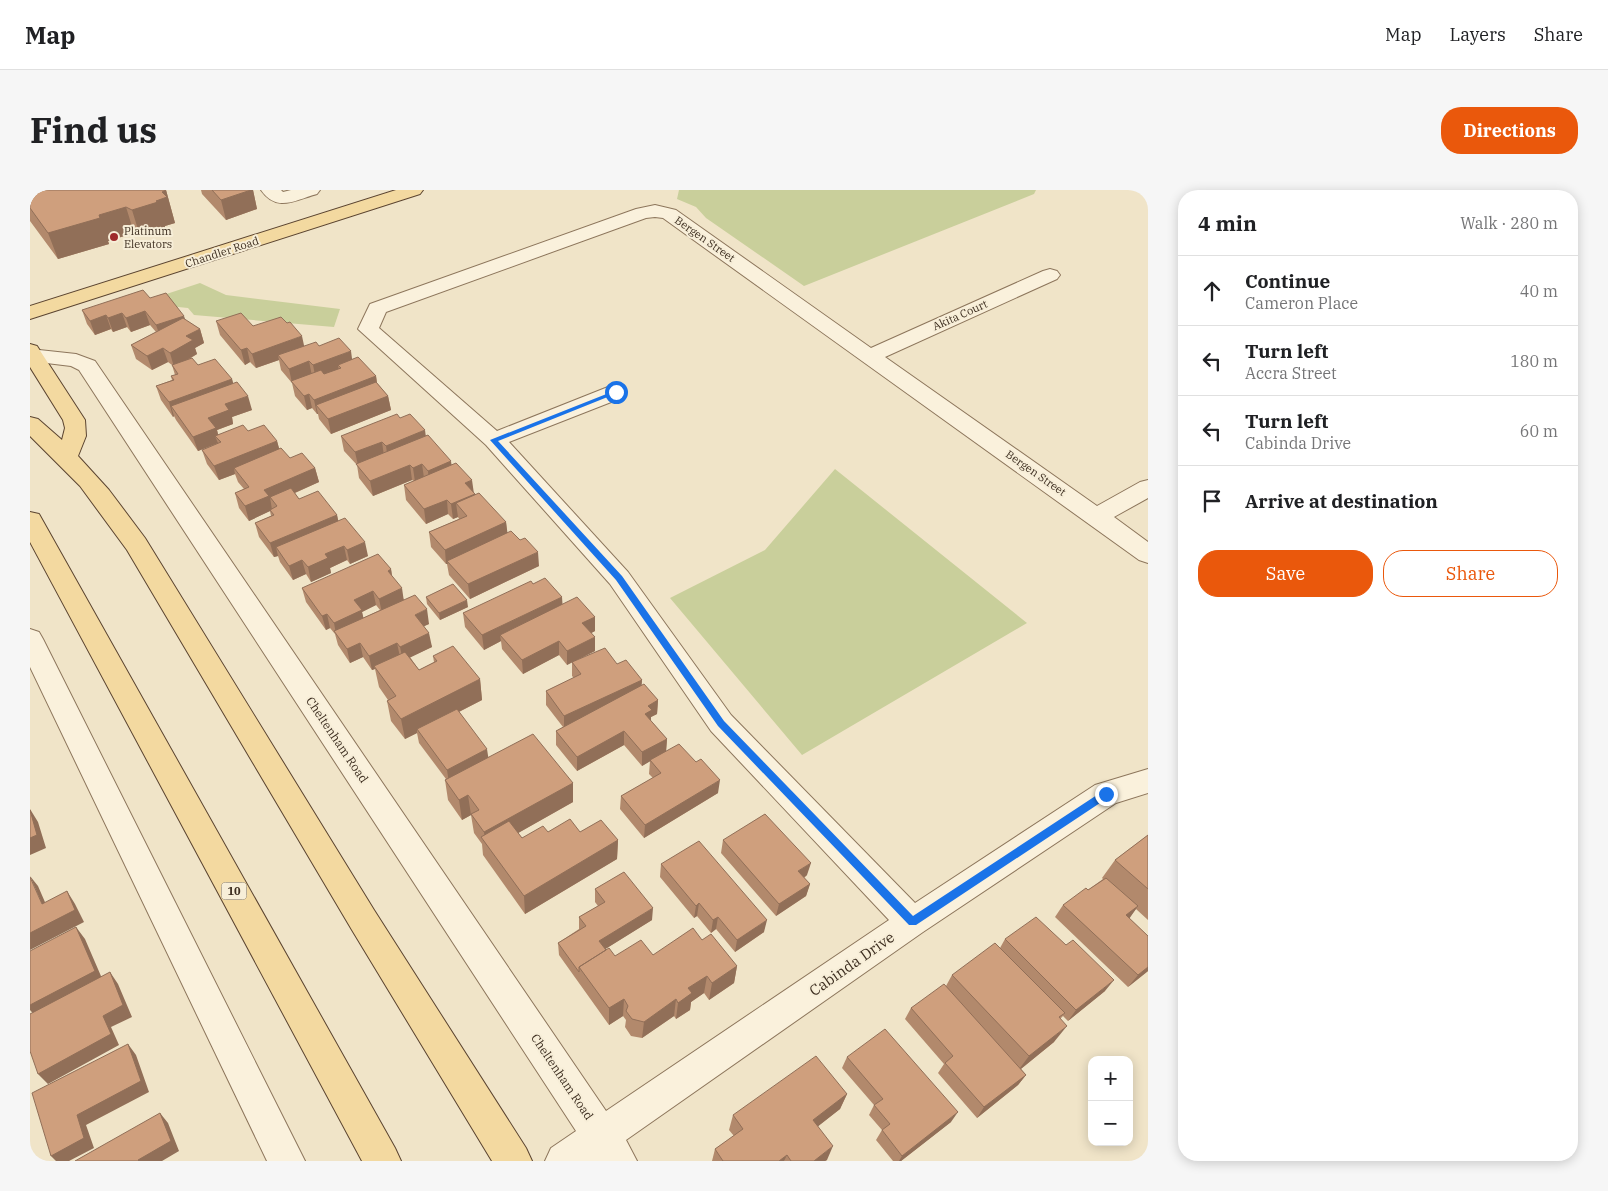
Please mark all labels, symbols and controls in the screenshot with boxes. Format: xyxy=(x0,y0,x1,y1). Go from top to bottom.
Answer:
text: Map xyxy=(25,19,75,51)
text: Map xyxy=(1385,23,1422,46)
text: Layers xyxy=(1450,23,1506,46)
text: Share xyxy=(1534,23,1583,46)
text: Find us xyxy=(30,107,157,153)
button: Directions xyxy=(1441,107,1578,154)
text: 4 min xyxy=(1198,209,1257,237)
street label: Bergen Street xyxy=(672,213,738,265)
text: Walk · 280 m xyxy=(1460,213,1558,233)
place label: Platinum Elevators xyxy=(124,224,172,251)
marker: Platinum Elevators xyxy=(108,231,120,243)
street label: Chandler Road xyxy=(183,233,261,270)
text: Continue xyxy=(1245,269,1330,293)
icon: ahead xyxy=(1198,277,1226,305)
text: 40 m xyxy=(1520,281,1558,301)
text: Cameron Place xyxy=(1245,293,1358,313)
street label: Akita Court xyxy=(930,297,990,333)
text: Turn left xyxy=(1245,339,1328,363)
icon: left xyxy=(1198,347,1226,375)
text: 180 m xyxy=(1510,351,1558,371)
text: Accra Street xyxy=(1245,363,1337,383)
route start xyxy=(605,381,628,404)
text: Turn left xyxy=(1245,409,1328,433)
icon: left xyxy=(1198,417,1226,445)
text: 60 m xyxy=(1520,421,1558,441)
text: Cabinda Drive xyxy=(1245,433,1351,453)
street label: Bergen Street xyxy=(1003,447,1069,499)
icon: arrive xyxy=(1198,487,1226,515)
text: Arrive at destination xyxy=(1245,489,1438,513)
button: Save xyxy=(1198,550,1373,597)
button: Share xyxy=(1383,550,1558,597)
street label: Cheltenham Road xyxy=(303,694,372,786)
route end xyxy=(1095,783,1118,806)
road number: 10 xyxy=(222,882,246,899)
street label: Cabinda Drive xyxy=(805,927,898,1000)
street label: Cheltenham Road xyxy=(528,1031,597,1123)
map controls xyxy=(1088,1056,1133,1146)
button: + xyxy=(1088,1056,1133,1101)
button: − xyxy=(1088,1101,1133,1146)

